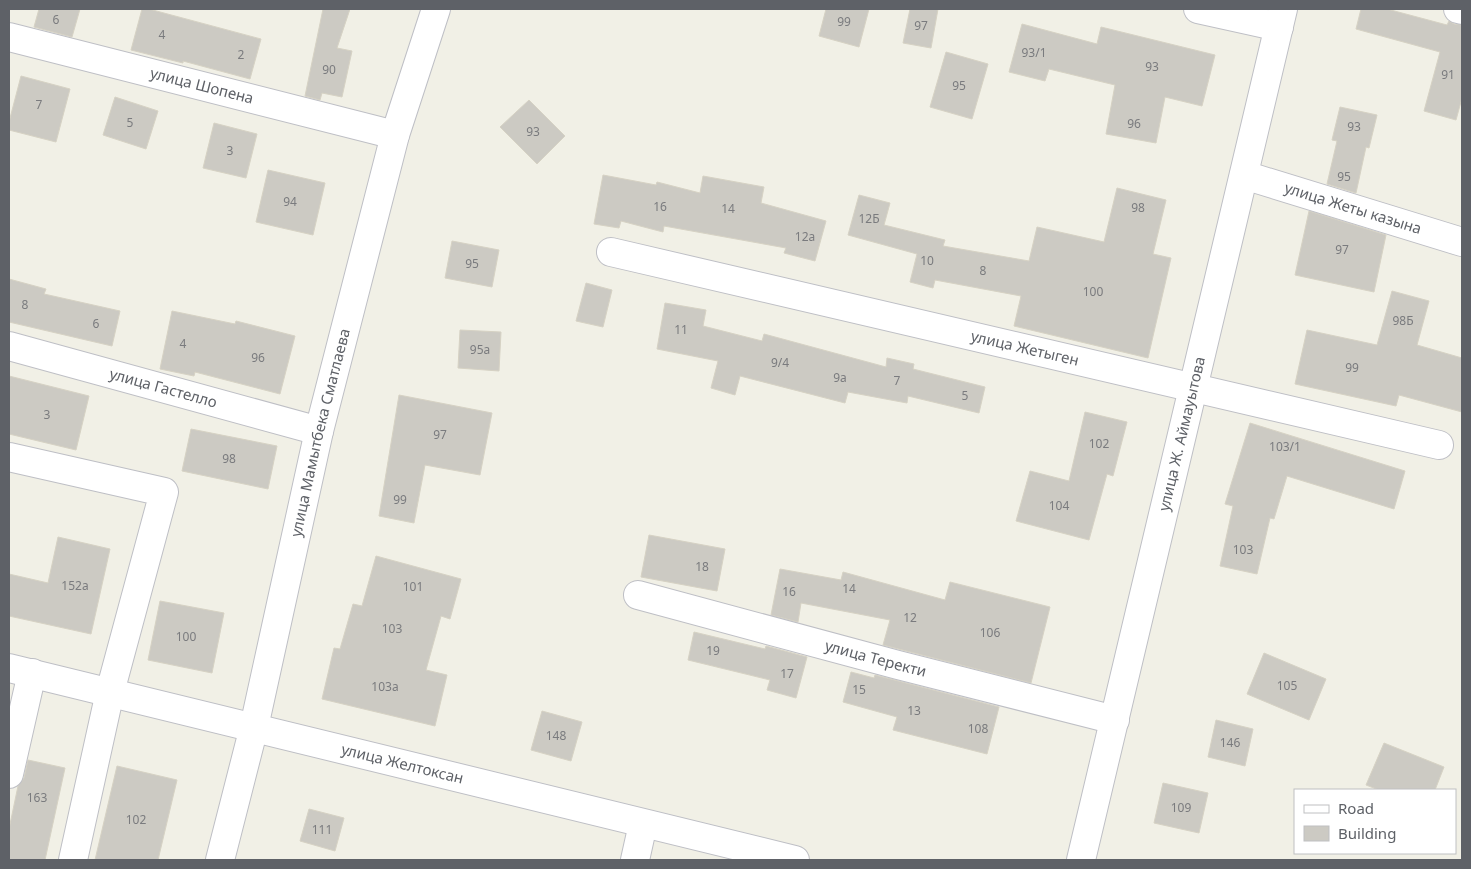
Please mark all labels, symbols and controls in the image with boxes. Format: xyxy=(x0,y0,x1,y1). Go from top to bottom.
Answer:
house number: 6 xyxy=(53,11,60,28)
house number: 99 xyxy=(837,13,851,30)
house number: 97 xyxy=(914,17,928,34)
house number: 4 xyxy=(159,26,166,43)
house number: 93/1 xyxy=(1021,44,1047,61)
house number: 2 xyxy=(238,46,245,63)
house number: 93 xyxy=(1145,58,1159,75)
house number: 90 xyxy=(322,61,336,78)
street label: улица Шопена xyxy=(148,62,256,108)
house number: 91 xyxy=(1441,66,1455,83)
house number: 95 xyxy=(952,77,966,94)
house number: 7 xyxy=(36,96,43,113)
house number: 5 xyxy=(127,114,134,131)
house number: 96 xyxy=(1127,115,1141,132)
house number: 93 xyxy=(1347,118,1361,135)
house number: 93 xyxy=(526,123,540,140)
house number: 3 xyxy=(227,142,234,159)
house number: 95 xyxy=(1337,168,1351,185)
street label: улица Жеты казына xyxy=(1282,177,1424,238)
house number: 94 xyxy=(283,193,297,210)
house number: 16 xyxy=(653,198,667,215)
house number: 98 xyxy=(1131,199,1145,216)
house number: 14 xyxy=(721,200,735,217)
house number: 12Б xyxy=(858,210,880,227)
house number: 12а xyxy=(795,228,815,245)
house number: 97 xyxy=(1335,241,1349,258)
house number: 10 xyxy=(920,252,934,269)
house number: 95 xyxy=(465,255,479,272)
house number: 8 xyxy=(980,262,987,279)
house number: 100 xyxy=(1083,283,1103,300)
house number: 8 xyxy=(22,296,29,313)
house number: 98Б xyxy=(1392,312,1414,329)
house number: 6 xyxy=(93,315,100,332)
house number: 11 xyxy=(674,321,688,338)
street label: улица Жетыген xyxy=(969,325,1081,370)
street label: улица Мамытбека Сматлаева xyxy=(285,326,354,539)
house number: 4 xyxy=(180,335,187,352)
house number: 95а xyxy=(470,341,490,358)
house number: 96 xyxy=(251,349,265,366)
house number: 9/4 xyxy=(771,354,789,371)
street label: улица Ж. Аймауытова xyxy=(1153,354,1209,513)
house number: 99 xyxy=(1345,359,1359,376)
street label: улица Гастелло xyxy=(107,363,220,412)
house number: 9а xyxy=(833,369,847,386)
house number: 7 xyxy=(894,372,901,389)
house number: 5 xyxy=(962,387,969,404)
house number: 3 xyxy=(44,406,51,423)
house number: 97 xyxy=(433,426,447,443)
house number: 102 xyxy=(1089,435,1109,452)
house number: 103/1 xyxy=(1269,438,1301,455)
house number: 98 xyxy=(222,450,236,467)
house number: 99 xyxy=(393,491,407,508)
house number: 104 xyxy=(1049,497,1069,514)
house number: 103 xyxy=(1233,541,1253,558)
house number: 18 xyxy=(695,558,709,575)
house number: 152а xyxy=(61,577,89,594)
house number: 101 xyxy=(403,578,423,595)
house number: 14 xyxy=(842,580,856,597)
house number: 16 xyxy=(782,583,796,600)
house number: 12 xyxy=(903,609,917,626)
house number: 103 xyxy=(382,620,402,637)
house number: 106 xyxy=(980,624,1000,641)
house number: 100 xyxy=(176,628,196,645)
street label: улица Теректи xyxy=(823,635,929,681)
house number: 19 xyxy=(706,642,720,659)
house number: 17 xyxy=(780,665,794,682)
house number: 105 xyxy=(1277,677,1297,694)
house number: 103а xyxy=(371,678,399,695)
house number: 15 xyxy=(852,681,866,698)
house number: 13 xyxy=(907,702,921,719)
house number: 108 xyxy=(968,720,988,737)
house number: 148 xyxy=(546,727,566,744)
house number: 146 xyxy=(1220,734,1240,751)
street label: улица Желтоксан xyxy=(339,739,466,788)
house number: 163 xyxy=(27,789,47,806)
legend xyxy=(1294,789,1456,854)
text: Road xyxy=(1338,798,1374,818)
house number: 109 xyxy=(1171,799,1191,816)
house number: 102 xyxy=(126,811,146,828)
house number: 111 xyxy=(312,821,332,838)
text: Building xyxy=(1338,823,1396,843)

